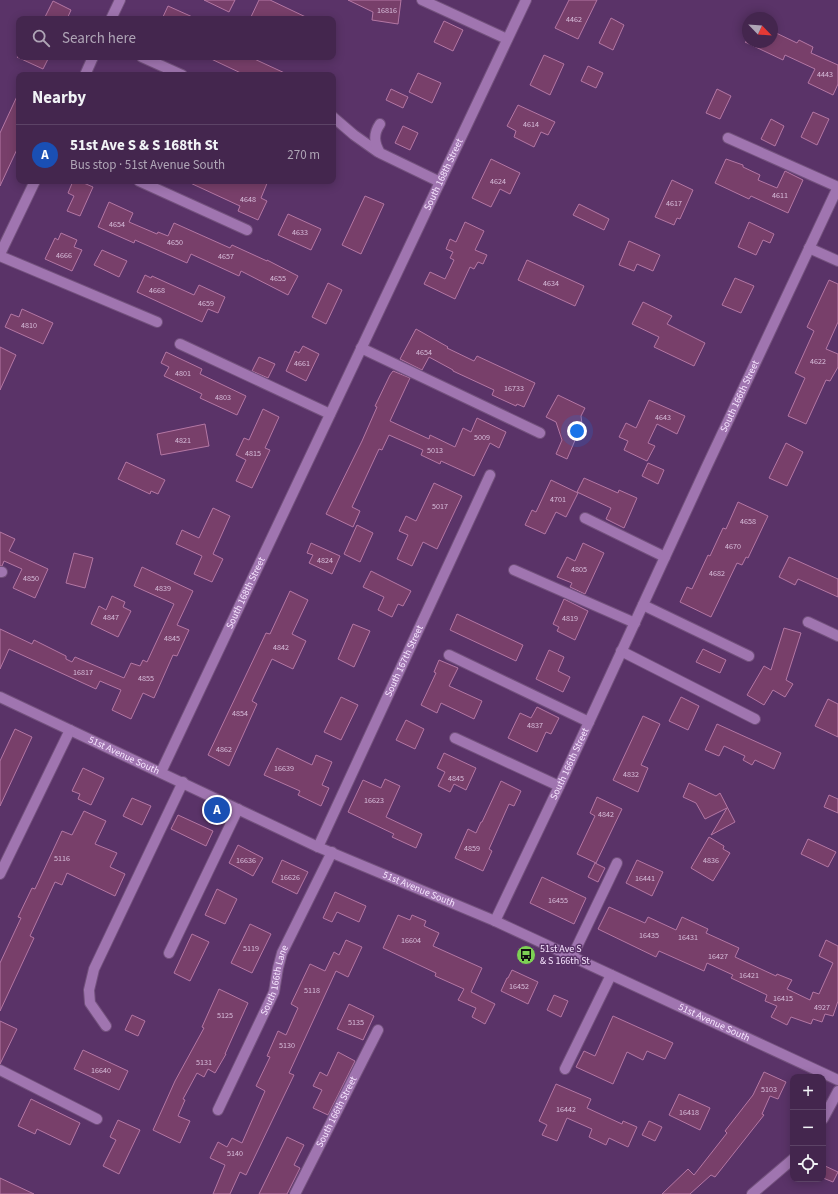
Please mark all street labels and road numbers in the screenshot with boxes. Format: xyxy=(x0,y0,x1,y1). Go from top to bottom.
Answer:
street label: South 168th Street xyxy=(421,136,467,213)
street label: South 166th Street xyxy=(717,357,763,435)
street label: South 168th Street xyxy=(223,554,269,631)
street label: South 167th Street xyxy=(381,622,427,699)
street label: South 166th Street xyxy=(547,725,593,802)
street label: 51st Avenue South xyxy=(86,733,162,778)
street label: 51st Avenue South xyxy=(381,868,457,911)
street label: South 166th Lane xyxy=(257,943,292,1018)
street label: 51st Avenue South xyxy=(676,1000,752,1045)
street label: South 166th Street xyxy=(313,1073,361,1150)

